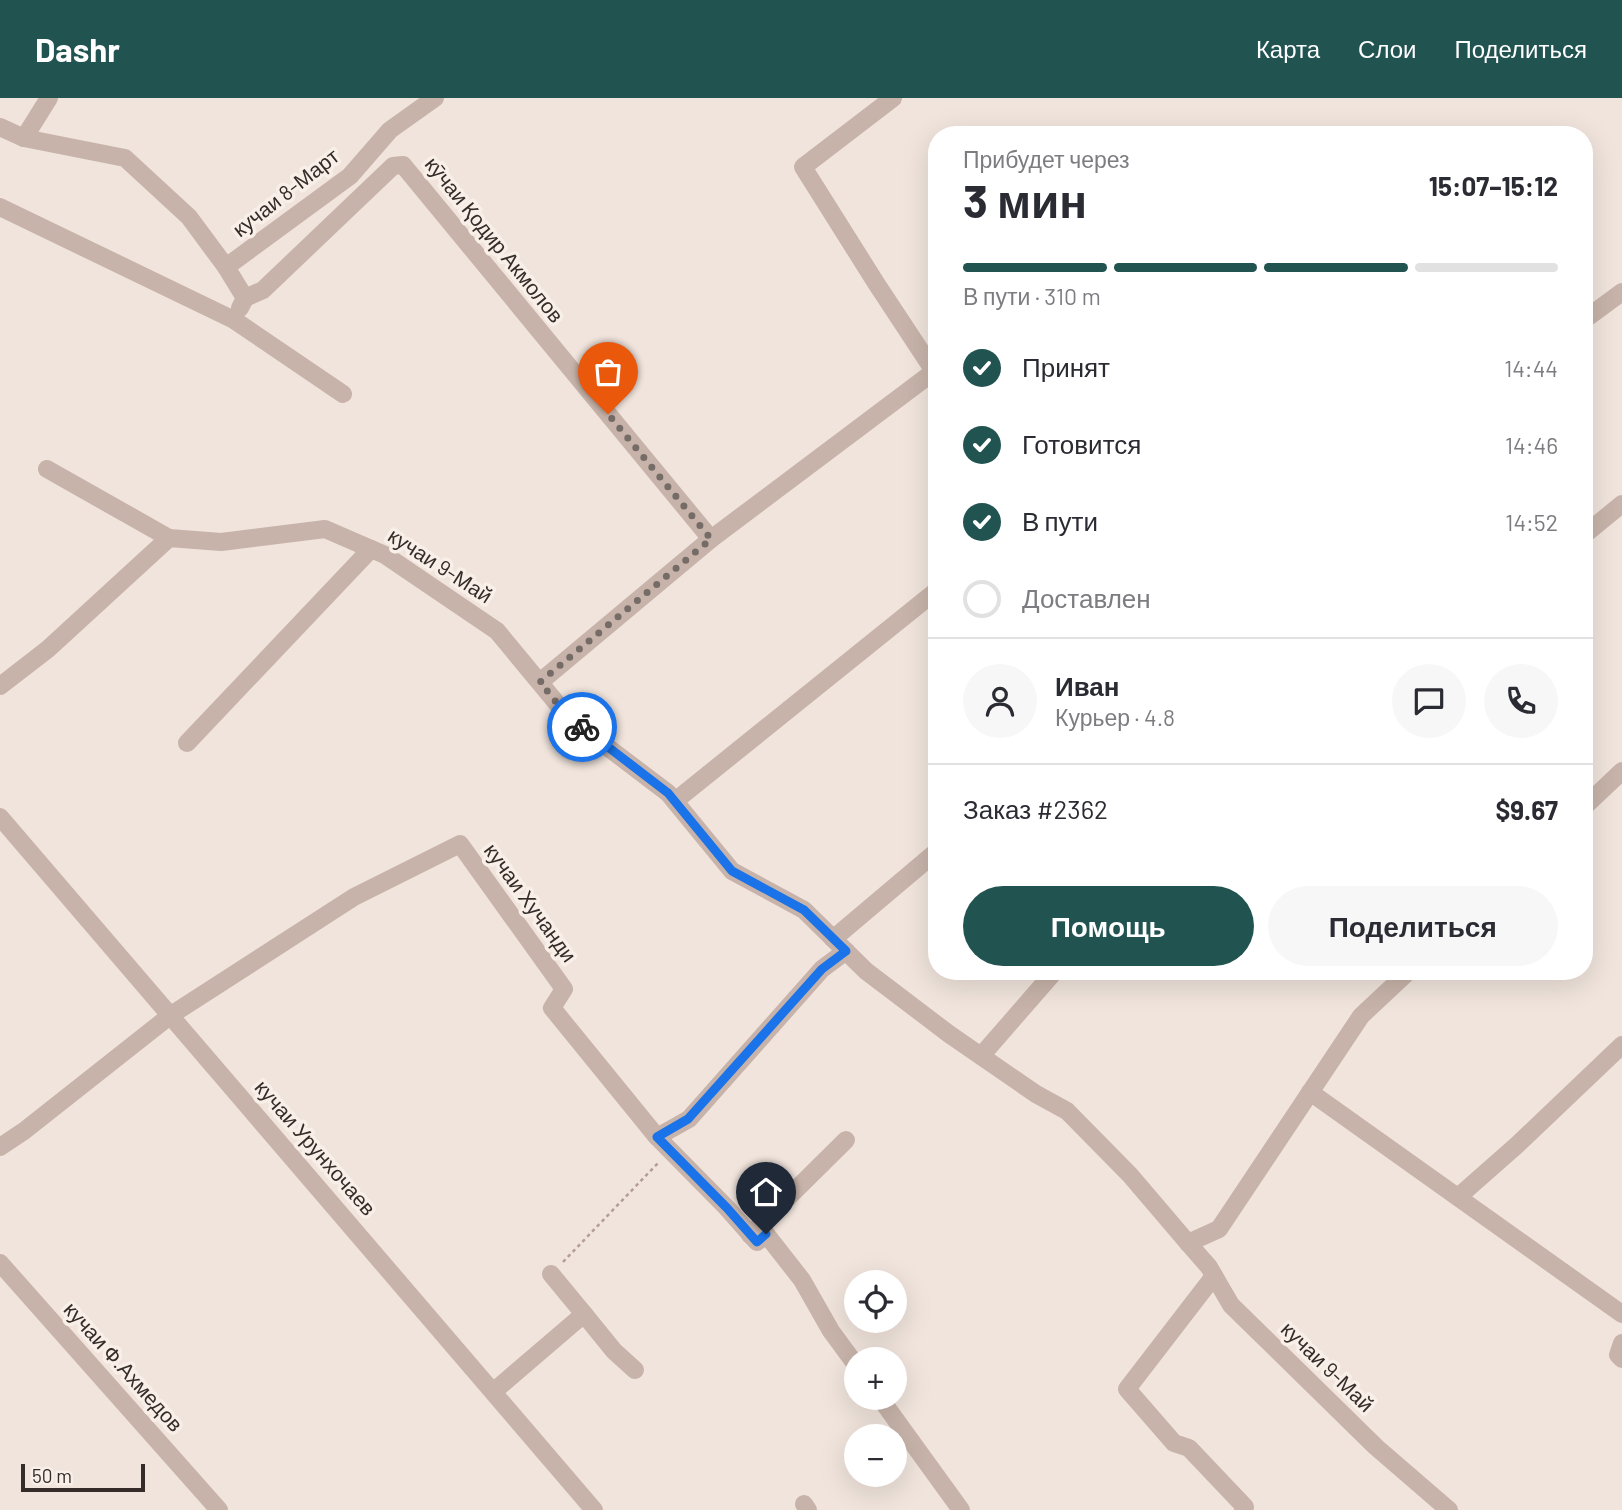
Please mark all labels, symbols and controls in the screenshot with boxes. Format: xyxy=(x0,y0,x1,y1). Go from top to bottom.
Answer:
text: Dashr xyxy=(35,29,120,69)
text: Карта xyxy=(1256,34,1320,63)
text: Слои xyxy=(1358,34,1416,63)
text: Поделиться xyxy=(1454,34,1587,63)
street label: кучаи 8-Март xyxy=(227,142,343,241)
text: Прибудет через xyxy=(963,145,1130,173)
street label: кӯчаи Қодир Акмолов xyxy=(421,151,570,327)
text: 15:07–15:12 xyxy=(1429,170,1558,201)
text: 3 мин xyxy=(963,172,1087,227)
text: В пути · 310 m xyxy=(963,282,1101,310)
pin xyxy=(578,342,638,414)
icon: check xyxy=(963,349,1001,387)
text: Принят xyxy=(1022,351,1110,382)
icon: bag xyxy=(589,353,627,391)
text: 14:44 xyxy=(1504,354,1558,382)
icon: check xyxy=(963,426,1001,464)
text: Готовится xyxy=(1022,428,1141,459)
text: 14:46 xyxy=(1505,431,1558,459)
icon: check xyxy=(963,503,1001,541)
text: В пути xyxy=(1022,505,1098,536)
text: 14:52 xyxy=(1505,508,1558,536)
street label: кучаи 9-Май xyxy=(384,522,497,608)
text: Доставлен xyxy=(1022,582,1151,613)
button: person xyxy=(963,664,1037,738)
button: chat xyxy=(1392,664,1466,738)
button: phone xyxy=(1484,664,1558,738)
text: Иван xyxy=(1055,670,1120,701)
courier xyxy=(547,692,617,762)
text: Курьер · 4.8 xyxy=(1055,703,1175,731)
icon: bike xyxy=(563,708,601,746)
text: Заказ #2362 xyxy=(963,793,1108,824)
text: $9.67 xyxy=(1495,794,1558,825)
street label: кучаи Хучанди xyxy=(480,838,583,966)
button: Помощь xyxy=(963,886,1254,966)
button: Поделиться xyxy=(1268,886,1558,966)
street label: кучаи Урунхочаев xyxy=(250,1074,382,1220)
pin xyxy=(736,1162,796,1234)
icon: home xyxy=(747,1173,785,1211)
map controls xyxy=(844,1270,907,1487)
button: locate xyxy=(844,1270,907,1333)
street label: кучаи Ф.Ахмедов xyxy=(59,1296,189,1436)
street label: кучаи 9-Май xyxy=(1277,1316,1379,1416)
button: + xyxy=(844,1347,907,1410)
button: − xyxy=(844,1424,907,1487)
scale bar xyxy=(21,1461,145,1493)
text: 50 m xyxy=(32,1464,72,1487)

